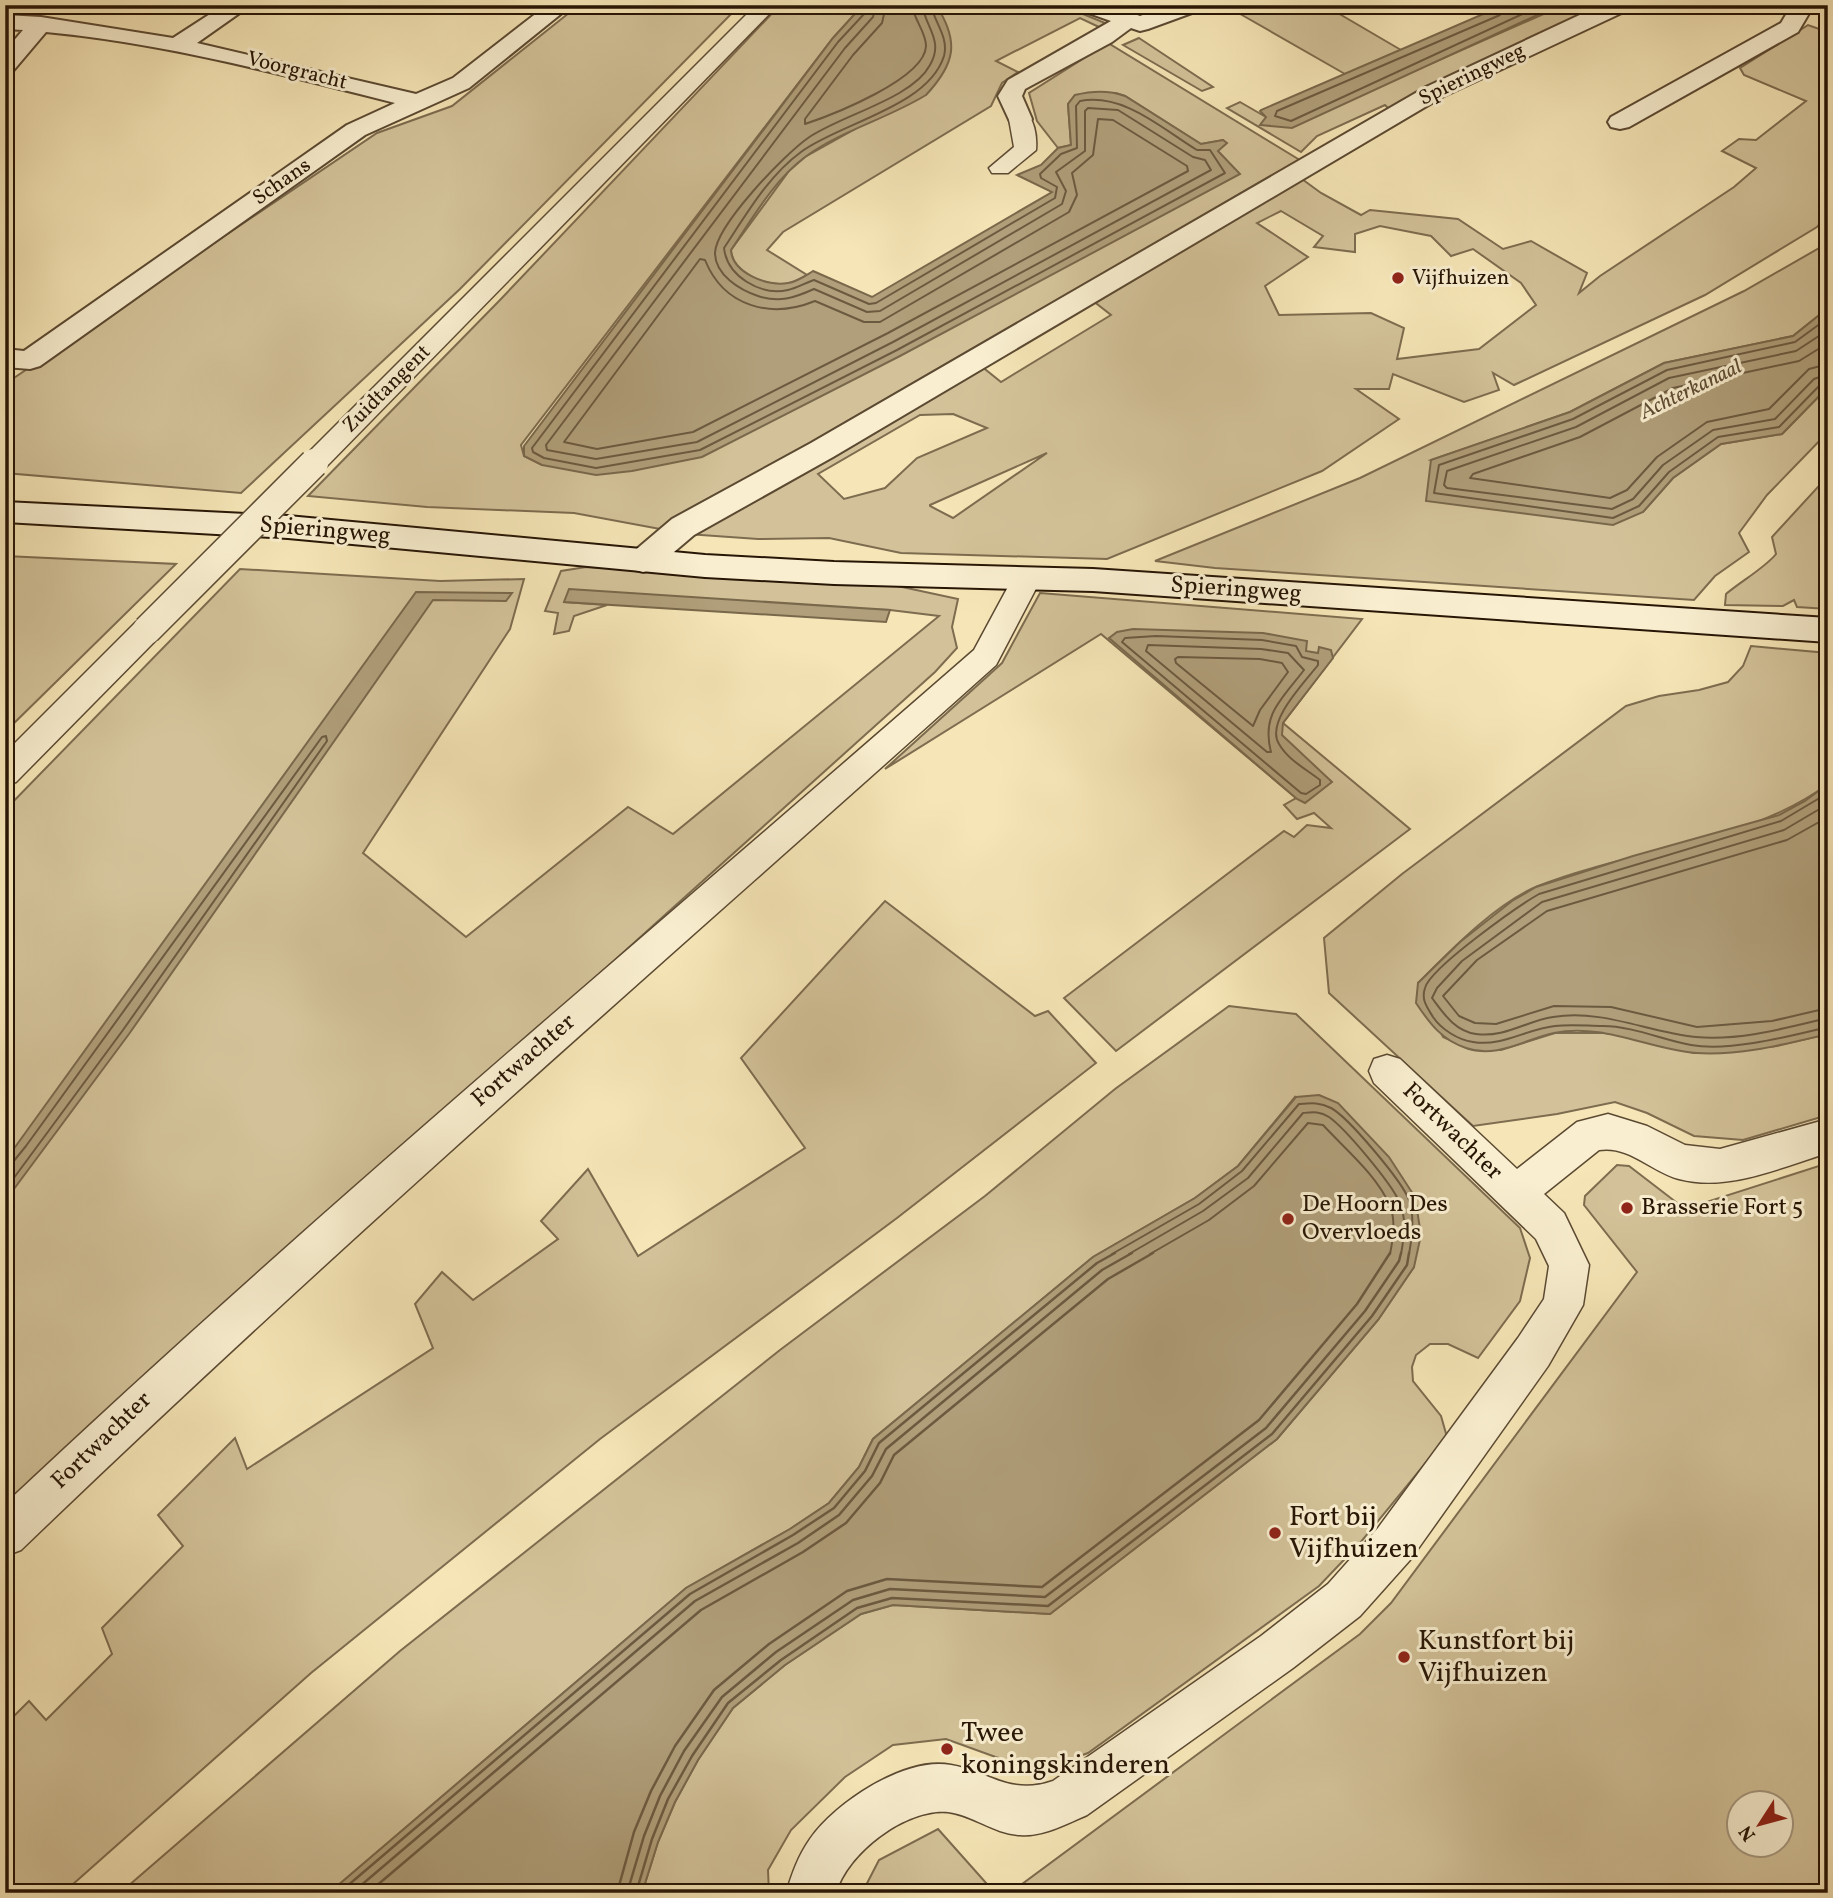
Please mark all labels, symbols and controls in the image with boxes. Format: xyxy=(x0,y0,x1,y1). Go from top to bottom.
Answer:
street label: Spieringweg xyxy=(1414,37,1530,113)
street label: Voorgracht xyxy=(244,45,350,97)
street label: Schans xyxy=(247,151,317,213)
place label: Vijfhuizen xyxy=(1412,264,1509,293)
marker: Vijfhuizen xyxy=(1390,270,1406,286)
street label: Zuidtangent xyxy=(336,338,438,440)
water label: Achterkanaal xyxy=(1634,353,1747,428)
street label: Spieringweg xyxy=(258,508,392,554)
street label: Spieringweg xyxy=(1169,568,1303,612)
street label: Fortwachter xyxy=(465,1006,583,1116)
street label: Fortwachter xyxy=(1394,1075,1510,1189)
place label: De Hoorn Des Overvloeds xyxy=(1302,1188,1448,1250)
place label: Brasserie Fort 5 xyxy=(1641,1191,1803,1225)
marker: Brasserie Fort 5 xyxy=(1619,1200,1635,1216)
marker: De Hoorn Des Overvloeds xyxy=(1280,1211,1296,1227)
street label: Fortwachter xyxy=(44,1384,160,1498)
place label: Fort bij Vijfhuizen xyxy=(1289,1498,1419,1569)
marker: Fort bij Vijfhuizen xyxy=(1267,1525,1283,1541)
place label: Kunstfort bij Vijfhuizen xyxy=(1418,1622,1574,1693)
marker: Kunstfort bij Vijfhuizen xyxy=(1396,1649,1412,1665)
place label: Twee koningskinderen xyxy=(961,1714,1170,1785)
marker: Twee koningskinderen xyxy=(939,1741,955,1757)
north arrow xyxy=(1724,1790,1794,1860)
text: N xyxy=(1733,1819,1762,1846)

